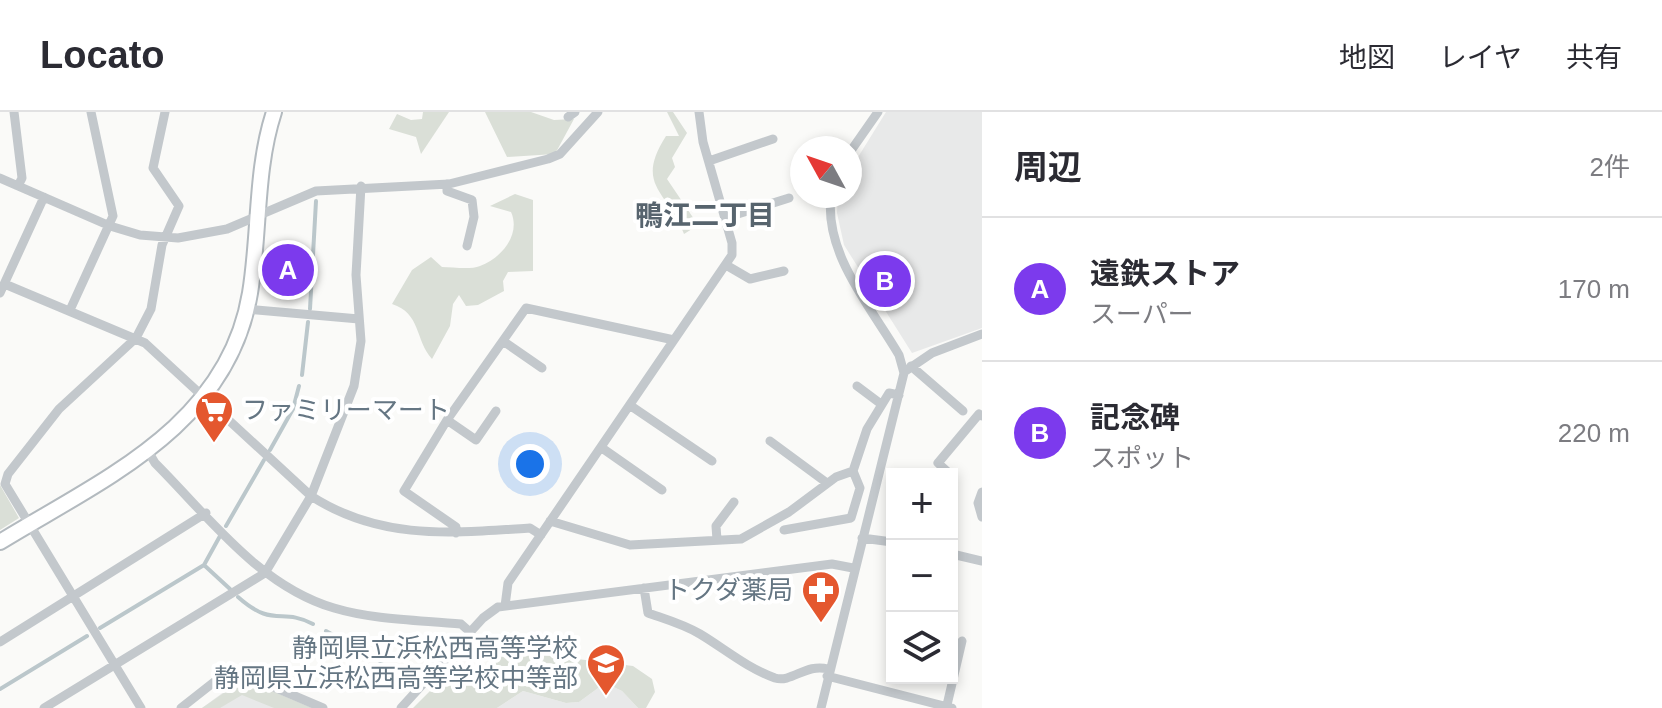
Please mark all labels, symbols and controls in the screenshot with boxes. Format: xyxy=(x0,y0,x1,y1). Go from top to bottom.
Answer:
text: Locato xyxy=(40,34,165,76)
text: 地図 xyxy=(1339,42,1395,73)
text: レイヤ xyxy=(1439,42,1522,73)
text: 共有 xyxy=(1566,42,1622,73)
north arrow xyxy=(790,136,862,208)
text: 周辺 xyxy=(1014,148,1082,186)
text: 2件 xyxy=(1590,152,1630,182)
district label: 鴨江二丁目 xyxy=(635,200,775,231)
pin: A xyxy=(262,240,314,300)
pin: B xyxy=(859,251,911,311)
text: 遠鉄ストア xyxy=(1090,257,1240,290)
text: A xyxy=(1031,274,1049,304)
text: 170 m xyxy=(1558,274,1630,304)
text: スーパー xyxy=(1090,299,1194,329)
supermarket icon: ファミリーマート xyxy=(193,389,235,444)
place label: ファミリーマート xyxy=(242,395,450,425)
text: 記念碑 xyxy=(1090,401,1180,434)
text: B xyxy=(1031,418,1049,448)
text: 220 m xyxy=(1558,418,1630,448)
text: スポット xyxy=(1090,443,1194,473)
your location xyxy=(510,444,550,484)
map controls xyxy=(886,468,958,684)
button: + xyxy=(886,468,958,540)
button: − xyxy=(886,540,958,612)
pharmacy icon: トクダ薬局 xyxy=(800,569,842,624)
place label: トクダ薬局 xyxy=(664,575,793,605)
button: layers xyxy=(886,612,958,684)
place label: 静岡県立浜松西高等学校 静岡県立浜松西高等学校中等部 xyxy=(214,633,578,693)
school or university icon: 静岡県立浜松西高等学校 静岡県立浜松西高等学校中等部 xyxy=(585,642,627,697)

